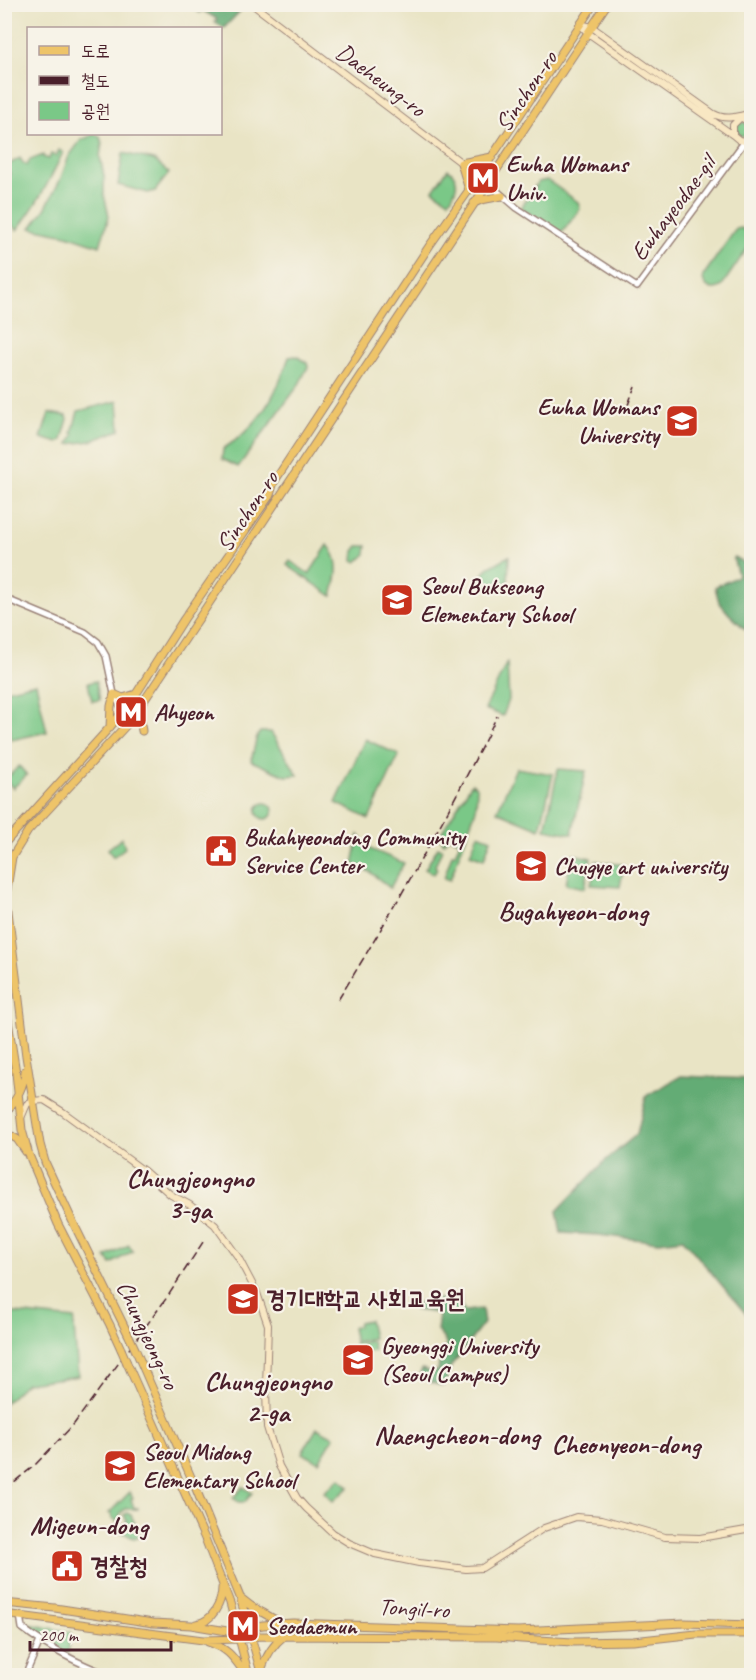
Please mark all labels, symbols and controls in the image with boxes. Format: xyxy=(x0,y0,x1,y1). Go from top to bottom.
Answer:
legend xyxy=(27,27,222,135)
street label: Daeheung-ro xyxy=(330,37,433,124)
text: 도로 xyxy=(81,40,110,62)
street label: Sinchon-ro xyxy=(488,44,565,137)
text: 철도 xyxy=(81,70,110,92)
text: 공원 xyxy=(81,100,110,122)
street label: Ewhayeodae-gil xyxy=(624,146,725,266)
place label: Ewha Womans Univ. xyxy=(506,149,630,207)
metro station icon: Ewha Womans Univ. xyxy=(465,160,501,196)
place label: Ewha Womans University xyxy=(537,392,662,450)
school or university icon: Ewha Womans University xyxy=(664,403,700,439)
street label: Sinchon-ro xyxy=(209,464,286,557)
place label: Seoul Bukseong Elementary School xyxy=(420,571,577,629)
school or university icon: Seoul Bukseong Elementary School xyxy=(379,582,415,618)
metro station icon: Ahyeon xyxy=(113,694,149,730)
place label: Ahyeon xyxy=(154,697,216,727)
place label: Bukahyeondong Community Service Center xyxy=(244,822,467,880)
public building icon: Bukahyeondong Community Service Center xyxy=(203,833,239,869)
school or university icon: Chugye art university xyxy=(513,848,549,884)
place label: Chugye art university xyxy=(554,851,729,881)
district label: Bugahyeon-dong xyxy=(498,894,650,928)
district label: Chungjeongno 3-ga xyxy=(127,1161,256,1226)
street label: Chungjeong-ro xyxy=(110,1276,187,1395)
school or university icon: 경기대학교 사회교육원 xyxy=(225,1281,261,1317)
place label: 경기대학교 사회교육원 xyxy=(266,1284,465,1314)
place label: Gyeonggi University (Seoul Campus) xyxy=(381,1331,541,1389)
school or university icon: Gyeonggi University (Seoul Campus) xyxy=(340,1342,376,1378)
district label: Chungjeongno 2-ga xyxy=(205,1364,334,1429)
district label: Naengcheon-dong xyxy=(374,1418,542,1452)
district label: Cheonyeon-dong xyxy=(552,1427,703,1461)
place label: Seoul Midong Elementary School xyxy=(143,1437,300,1495)
school or university icon: Seoul Midong Elementary School xyxy=(102,1448,138,1484)
district label: Migeun-dong xyxy=(30,1508,150,1542)
public building icon: 경찰청 xyxy=(49,1548,85,1584)
place label: 경찰청 xyxy=(90,1551,148,1581)
street label: Tongil-ro xyxy=(378,1591,451,1625)
metro station icon: Seodaemun xyxy=(225,1608,261,1644)
place label: Seodaemun xyxy=(266,1611,358,1641)
scale bar xyxy=(30,1614,171,1652)
text: 200 m xyxy=(39,1624,80,1646)

